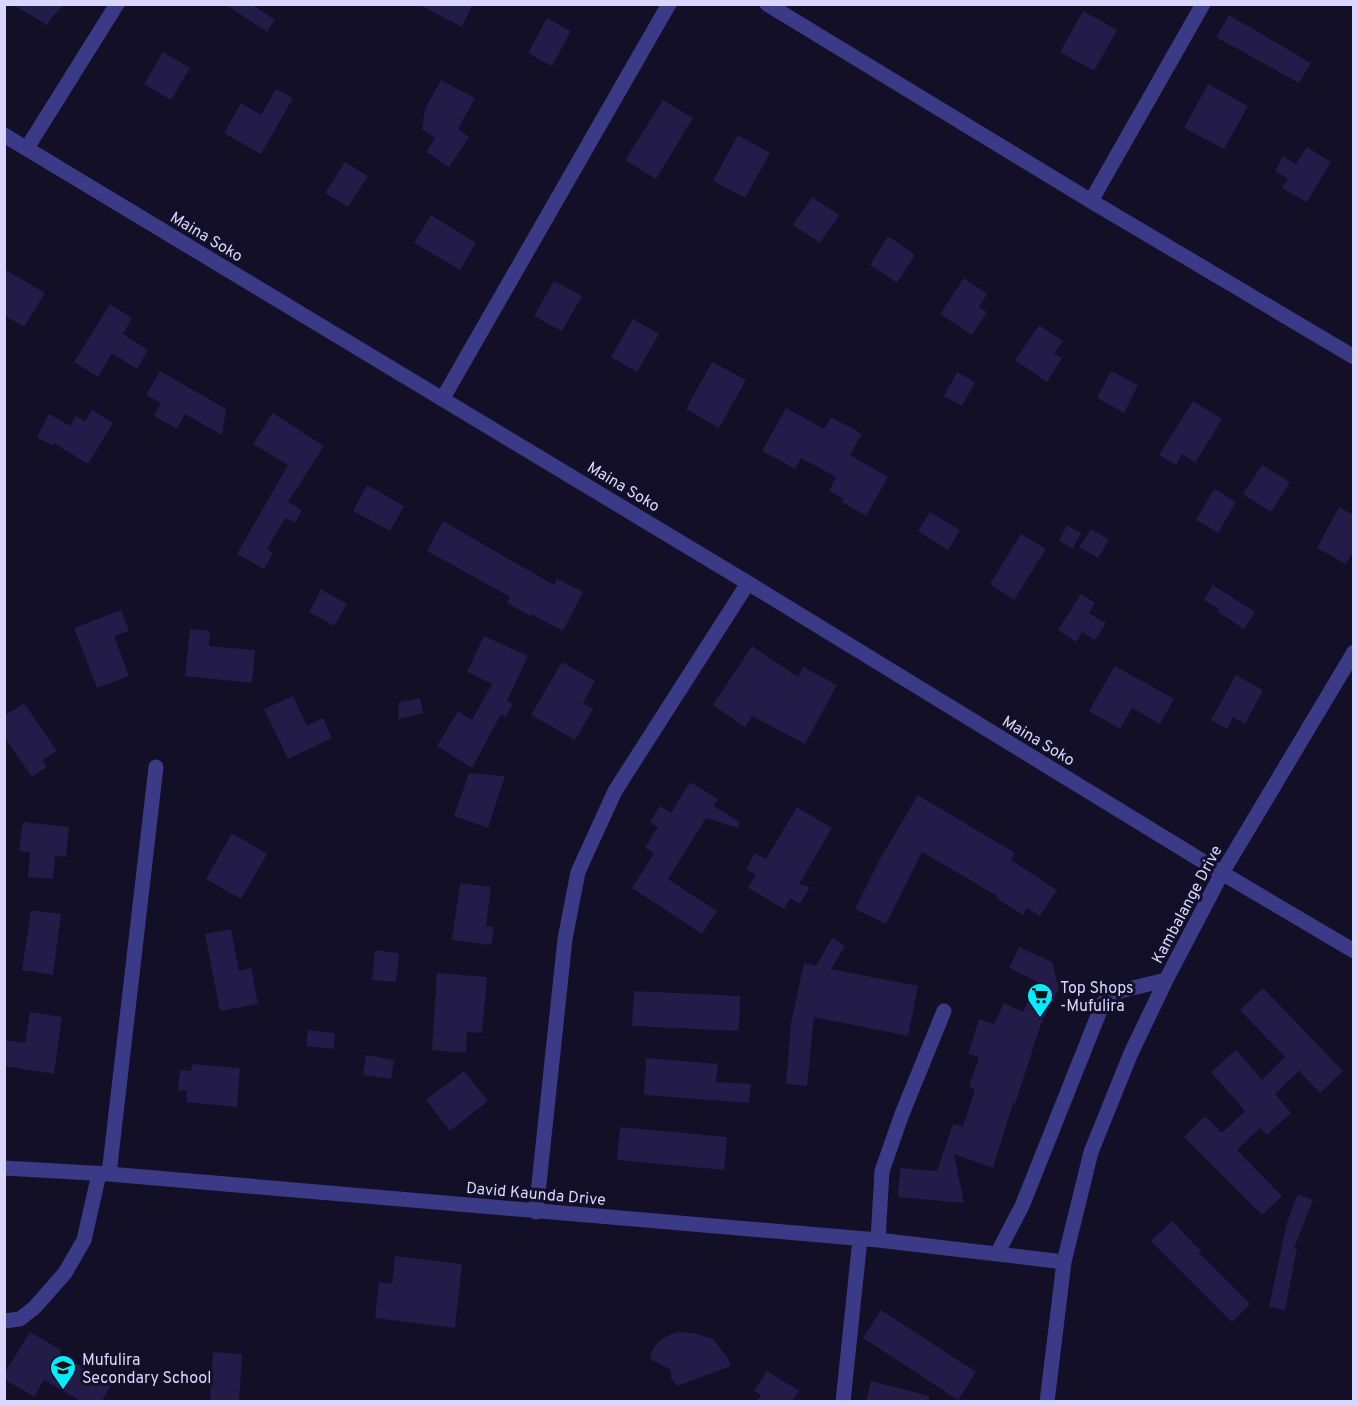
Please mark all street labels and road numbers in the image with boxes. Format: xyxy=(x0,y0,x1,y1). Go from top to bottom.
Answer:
street label: Maina Soko xyxy=(166,208,246,267)
street label: Maina Soko xyxy=(583,458,663,517)
street label: Maina Soko xyxy=(998,712,1078,771)
street label: Kambalange Drive xyxy=(1148,842,1227,968)
street label: David Kaunda Drive xyxy=(465,1179,607,1211)

